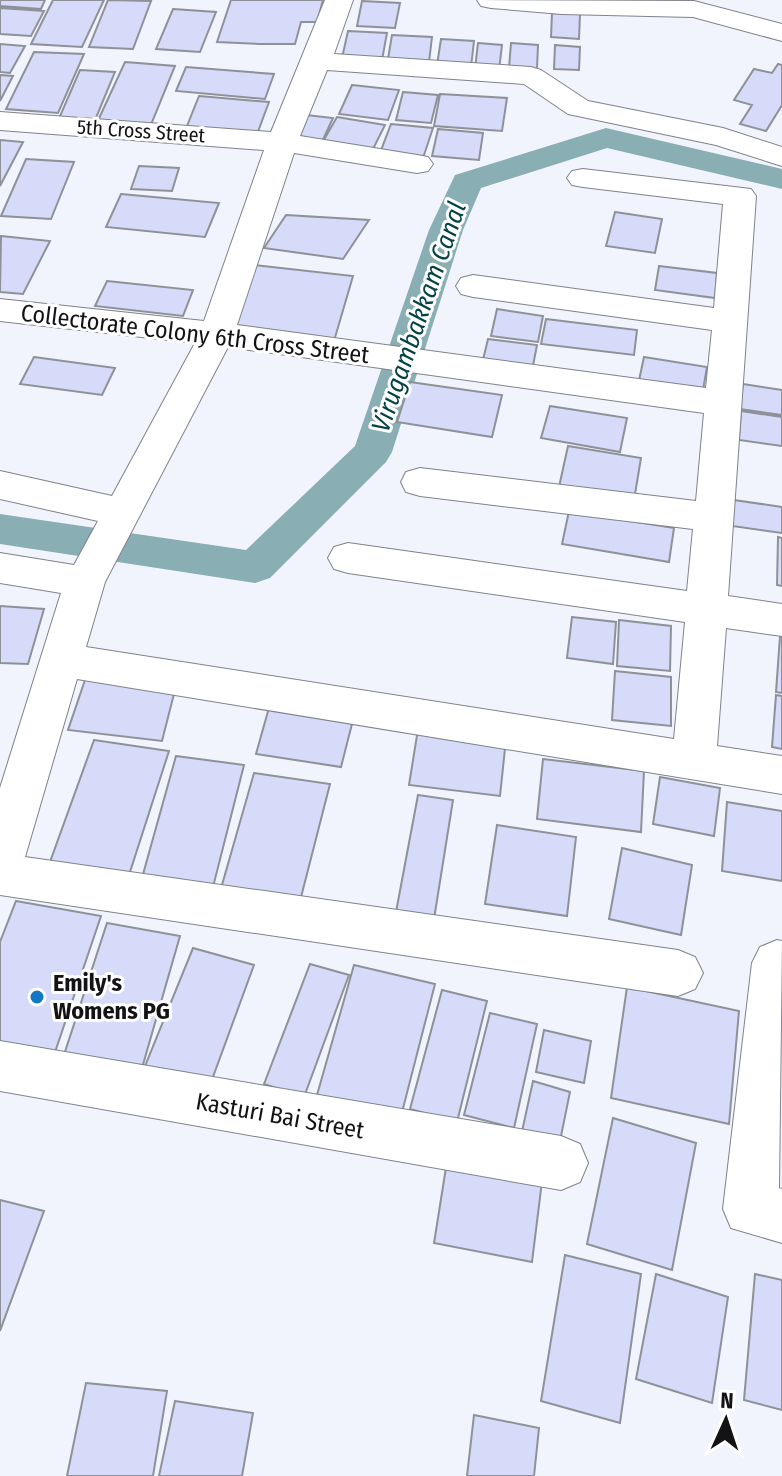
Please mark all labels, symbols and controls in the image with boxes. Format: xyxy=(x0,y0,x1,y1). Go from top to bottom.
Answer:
street label: 5th Cross Street xyxy=(76,115,206,147)
water label: Virugambakkam Canal xyxy=(365,198,473,436)
street label: Collectorate Colony 6th Cross Street xyxy=(19,299,371,369)
place label: Emily's Womens PG xyxy=(53,969,170,1025)
marker: Emily's Womens PG xyxy=(28,988,46,1006)
street label: Kasturi Bai Street xyxy=(194,1087,366,1145)
north arrow xyxy=(686,1380,766,1460)
text: N xyxy=(720,1387,734,1414)

